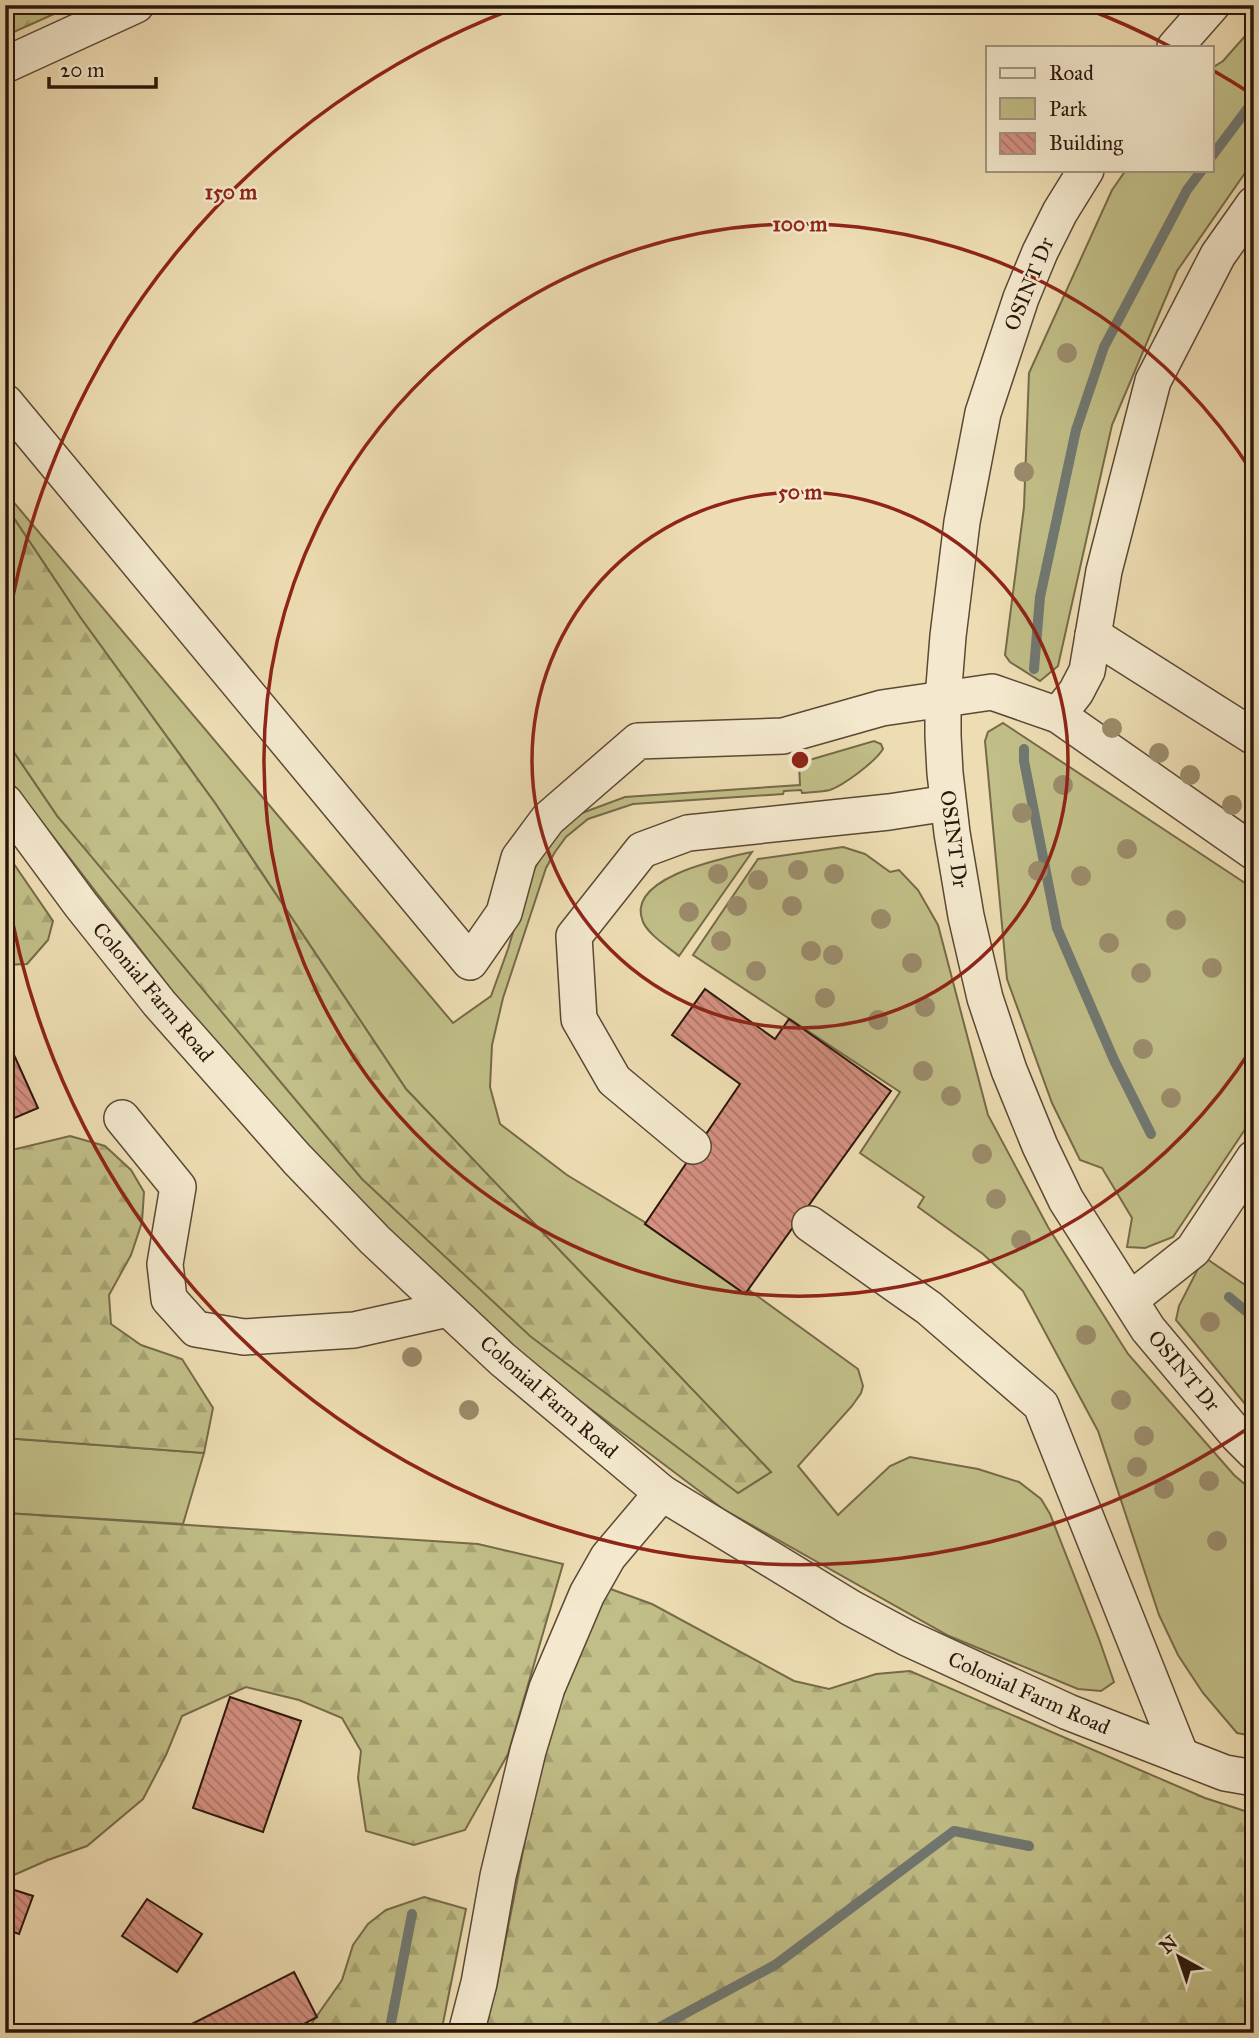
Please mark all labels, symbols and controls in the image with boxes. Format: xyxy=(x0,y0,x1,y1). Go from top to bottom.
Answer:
scale bar xyxy=(49,46,156,90)
legend xyxy=(986,46,1214,172)
text: 20 m xyxy=(60,57,105,83)
text: Road xyxy=(1049,60,1094,86)
text: Park xyxy=(1049,96,1087,122)
text: Building xyxy=(1049,130,1123,156)
text: 150 m xyxy=(205,179,257,205)
text: 100 m xyxy=(773,211,828,237)
street label: OSINT Dr xyxy=(999,233,1060,334)
text: 50 m xyxy=(778,479,822,505)
centre of rings xyxy=(788,748,812,772)
street label: OSINT Dr xyxy=(934,789,974,890)
street label: Colonial Farm Road xyxy=(87,917,219,1068)
street label: OSINT Dr xyxy=(1142,1325,1226,1417)
street label: Colonial Farm Road xyxy=(475,1330,624,1464)
street label: Colonial Farm Road xyxy=(944,1646,1114,1741)
north arrow xyxy=(1144,1923,1214,1993)
text: N xyxy=(1155,1930,1182,1958)

